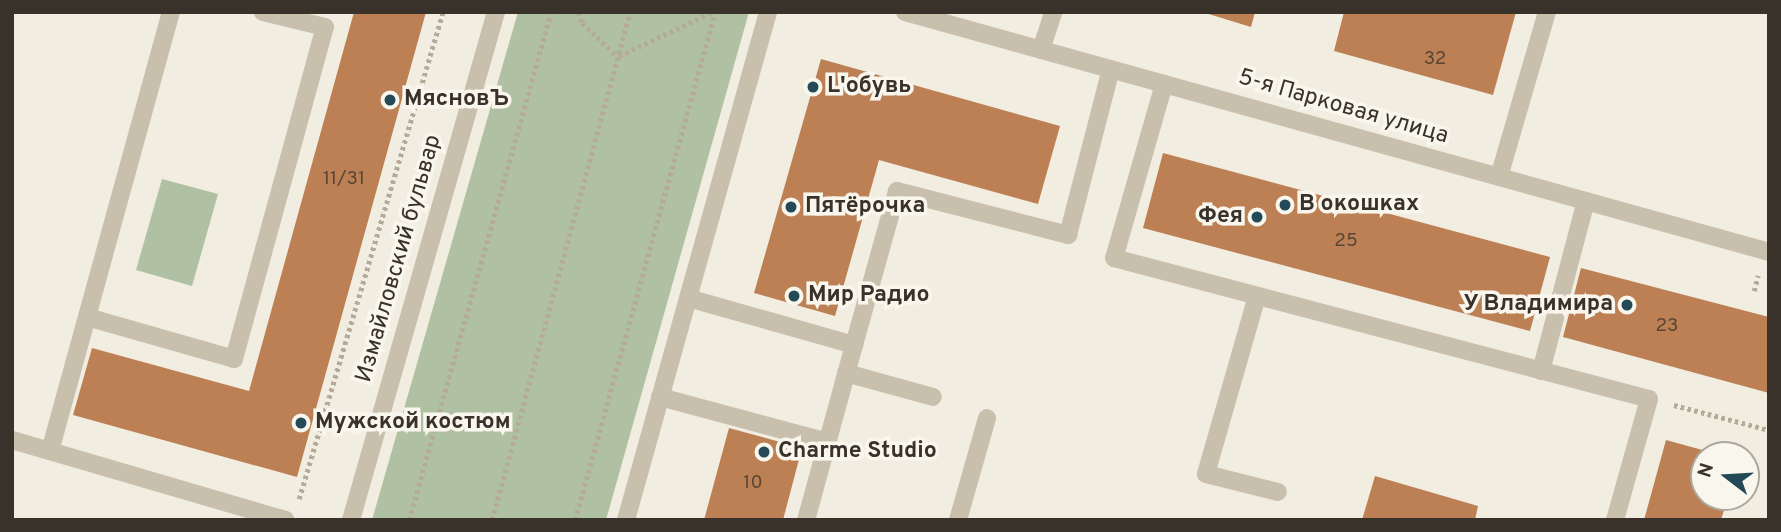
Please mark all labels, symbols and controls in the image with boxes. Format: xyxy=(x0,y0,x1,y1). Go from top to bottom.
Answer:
house number: 32 xyxy=(1424,49,1446,71)
street label: 5-я Парковая улица xyxy=(1235,65,1451,151)
place label: L'обувь xyxy=(827,73,911,101)
marker: L'обувь xyxy=(805,79,821,95)
place label: МясновЪ xyxy=(404,86,509,114)
marker: МясновЪ xyxy=(382,92,398,108)
street label: Измайловский бульвар xyxy=(351,132,449,386)
house number: 11/31 xyxy=(323,169,365,191)
place label: В окошках xyxy=(1299,191,1419,219)
place label: Пятёрочка xyxy=(805,193,925,221)
marker: В окошках xyxy=(1277,197,1293,213)
marker: Пятёрочка xyxy=(783,199,799,215)
place label: Фея xyxy=(1198,203,1243,231)
marker: Фея xyxy=(1249,209,1265,225)
house number: 25 xyxy=(1334,231,1358,253)
place label: Мир Радио xyxy=(808,282,930,310)
marker: Мир Радио xyxy=(786,288,802,304)
place label: У Владимира xyxy=(1462,291,1613,319)
marker: У Владимира xyxy=(1619,297,1635,313)
house number: 23 xyxy=(1655,316,1679,338)
place label: Мужской костюм xyxy=(315,409,511,437)
marker: Мужской костюм xyxy=(293,415,309,431)
place label: Charme Studio xyxy=(778,438,937,466)
north arrow xyxy=(1690,441,1760,511)
marker: Charme Studio xyxy=(756,444,772,460)
text: N xyxy=(1693,460,1720,480)
house number: 10 xyxy=(743,473,763,495)

